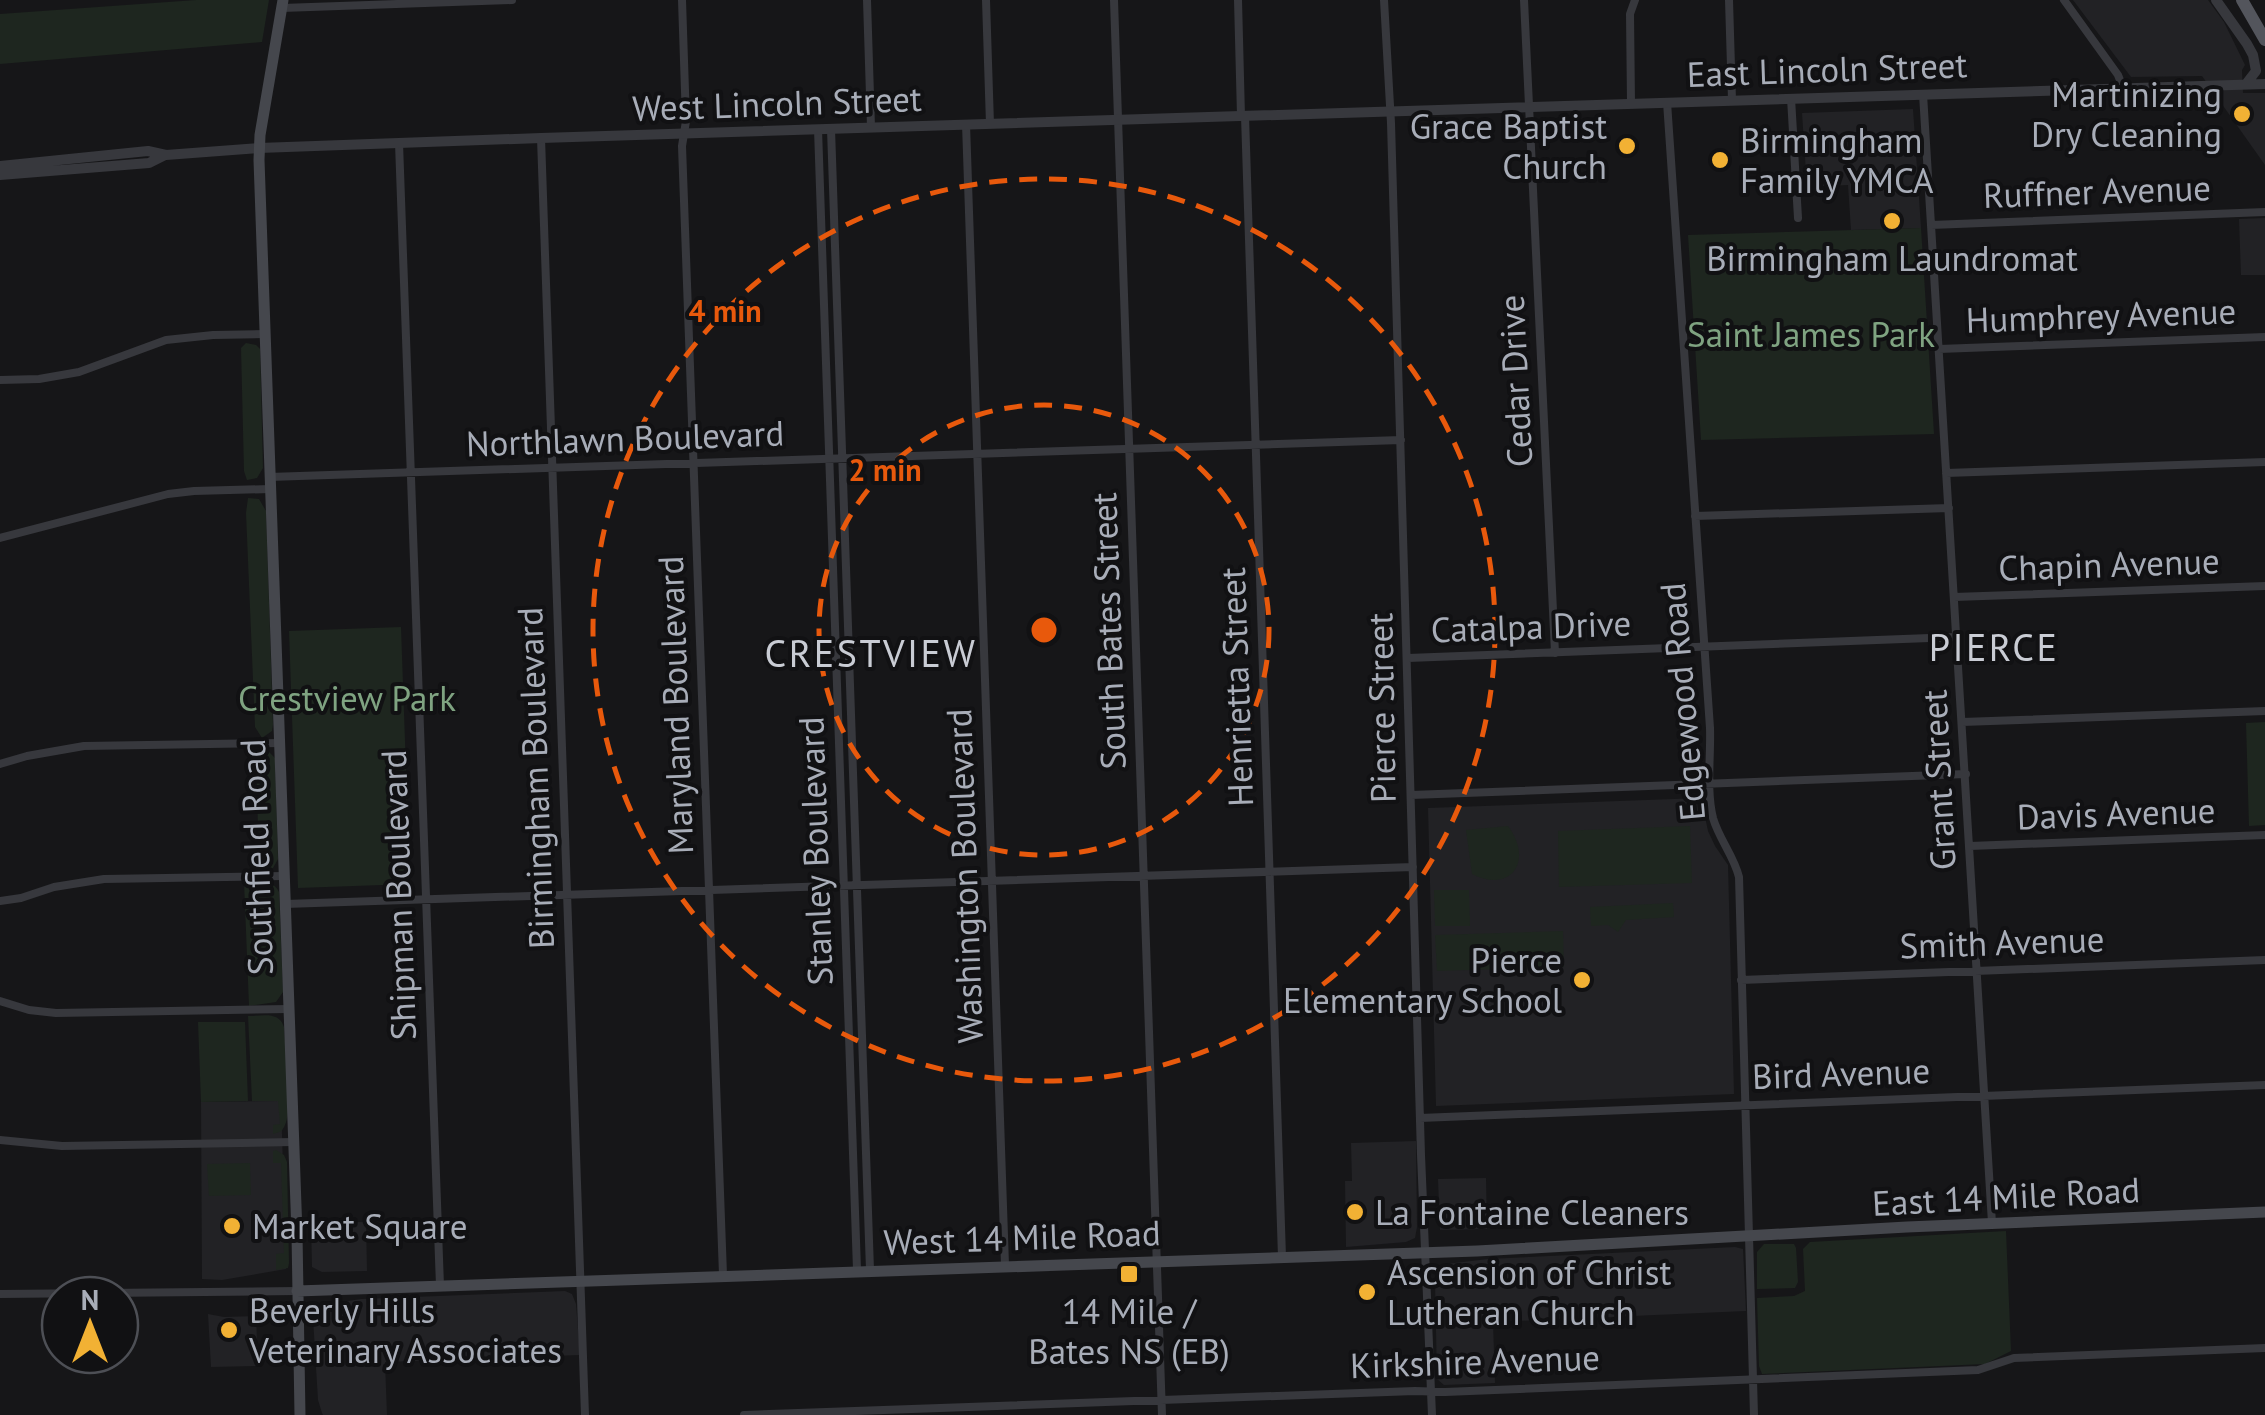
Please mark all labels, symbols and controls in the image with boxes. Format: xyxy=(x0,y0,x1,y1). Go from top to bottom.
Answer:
street label: East Lincoln Street xyxy=(1686,41,1968,97)
place label: Martinizing Dry Cleaning xyxy=(2031,71,2222,157)
street label: West Lincoln Street xyxy=(631,75,923,131)
place label: Grace Baptist Church xyxy=(1410,103,1607,189)
marker: Martinizing Dry Cleaning xyxy=(2231,103,2253,125)
place label: Birmingham Family YMCA xyxy=(1740,117,1934,203)
marker: Grace Baptist Church xyxy=(1616,135,1638,157)
marker: Birmingham Family YMCA xyxy=(1709,149,1731,171)
street label: Ruffner Avenue xyxy=(1982,164,2212,218)
marker: Birmingham Laundromat xyxy=(1881,210,1903,232)
place label: Birmingham Laundromat xyxy=(1706,235,2078,281)
street label: Humphrey Avenue xyxy=(1965,287,2237,343)
text: 4 min xyxy=(688,291,762,330)
street label: Cedar Drive xyxy=(1488,294,1542,468)
park label: Saint James Park xyxy=(1687,311,1935,357)
street label: Northlawn Boulevard xyxy=(465,409,785,467)
text: 2 min xyxy=(848,450,922,489)
street label: South Bates Street xyxy=(1080,492,1136,770)
street label: Chapin Avenue xyxy=(1998,537,2220,591)
street label: Maryland Boulevard xyxy=(647,555,703,855)
street label: Henrietta Street xyxy=(1209,566,1263,807)
street label: Edgewood Road xyxy=(1649,581,1715,823)
street label: Catalpa Drive xyxy=(1430,600,1632,652)
street label: Birmingham Boulevard xyxy=(506,606,564,950)
centre of rings xyxy=(1026,612,1062,648)
street label: Pierce Street xyxy=(1356,612,1406,803)
district label: PIERCE xyxy=(1929,622,2059,671)
district label: CRESTVIEW xyxy=(765,628,977,677)
park label: Crestview Park xyxy=(238,675,456,721)
street label: Grant Street xyxy=(1910,689,1966,871)
street label: Washington Boulevard xyxy=(935,708,993,1044)
street label: Stanley Boulevard xyxy=(787,716,843,986)
street label: Southfield Road xyxy=(229,738,283,976)
street label: Shipman Boulevard xyxy=(370,749,426,1041)
street label: Davis Avenue xyxy=(2016,787,2216,839)
street label: Smith Avenue xyxy=(1899,915,2105,969)
place label: Pierce Elementary School xyxy=(1283,937,1562,1023)
marker: Pierce Elementary School xyxy=(1571,969,1593,991)
street label: Bird Avenue xyxy=(1751,1047,1931,1099)
street label: East 14 Mile Road xyxy=(1871,1166,2141,1226)
place label: La Fontaine Cleaners xyxy=(1375,1189,1689,1235)
marker: La Fontaine Cleaners xyxy=(1344,1201,1366,1223)
place label: Market Square xyxy=(252,1203,468,1249)
street label: West 14 Mile Road xyxy=(883,1209,1161,1265)
marker: Market Square xyxy=(221,1215,243,1237)
place label: Ascension of Christ Lutheran Church xyxy=(1387,1249,1671,1335)
marker: 14 Mile / Bates NS (EB) xyxy=(1118,1263,1140,1285)
north arrow xyxy=(40,1275,140,1375)
text: N xyxy=(81,1281,99,1318)
marker: Ascension of Christ Lutheran Church xyxy=(1356,1281,1378,1303)
place label: Beverly Hills Veterinary Associates xyxy=(248,1287,562,1373)
place label: 14 Mile / Bates NS (EB) xyxy=(1028,1288,1230,1374)
marker: Beverly Hills Veterinary Associates xyxy=(218,1319,240,1341)
street label: Kirkshire Avenue xyxy=(1349,1334,1601,1388)

